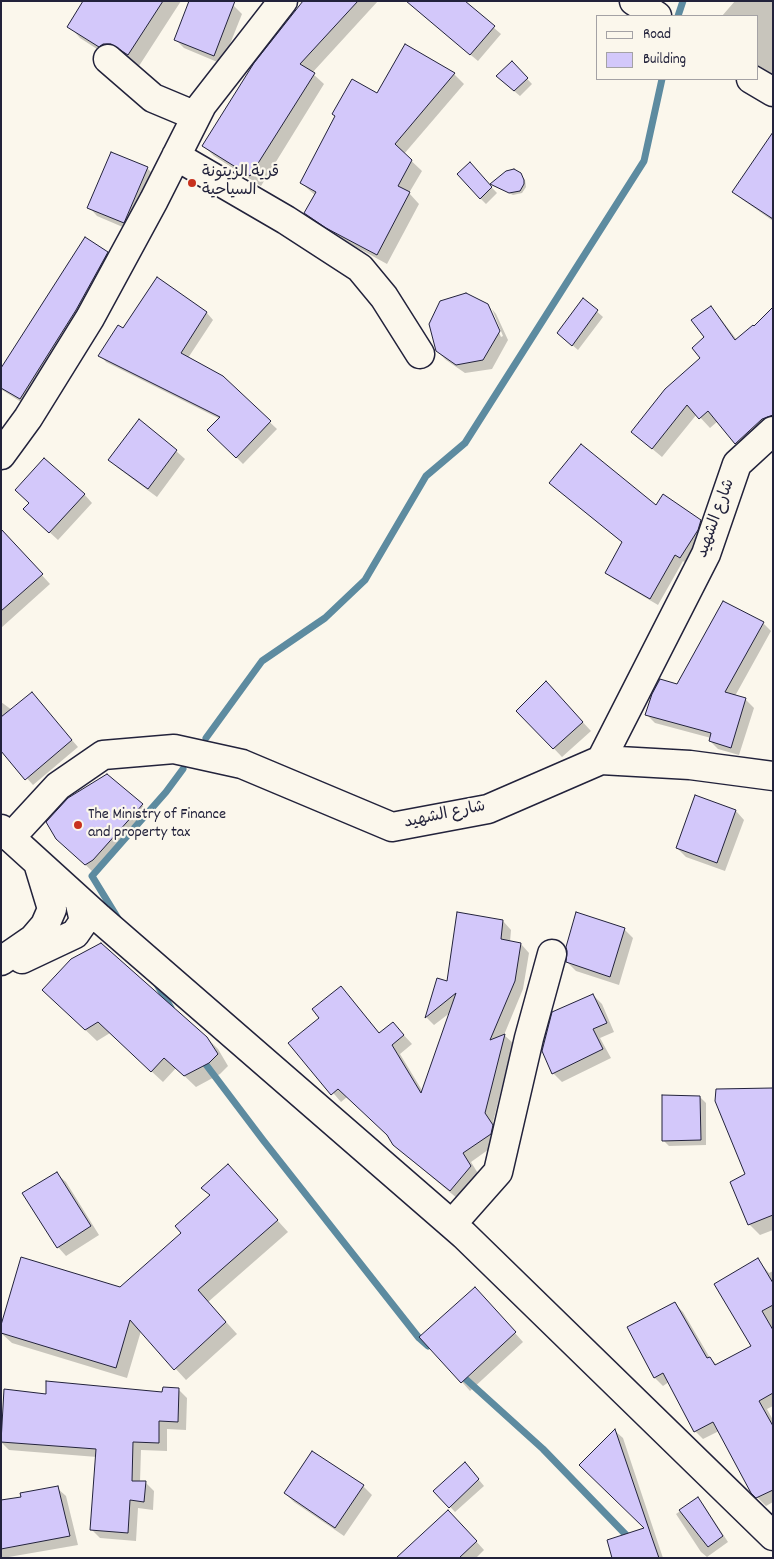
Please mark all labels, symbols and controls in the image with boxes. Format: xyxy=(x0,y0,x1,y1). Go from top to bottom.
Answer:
legend xyxy=(596,15,759,80)
text: Road xyxy=(643,24,671,46)
text: Building xyxy=(643,49,686,71)
place label: قرية الزيتونة السياحية xyxy=(202,164,279,202)
marker: قرية الزيتونة السياحية xyxy=(186,177,198,189)
street label: شارع الشهيد xyxy=(694,477,740,561)
street label: شارع الشهيد xyxy=(403,798,487,834)
place label: The Ministry of Finance and property tax xyxy=(88,806,226,844)
marker: The Ministry of Finance and property tax xyxy=(72,819,84,831)

